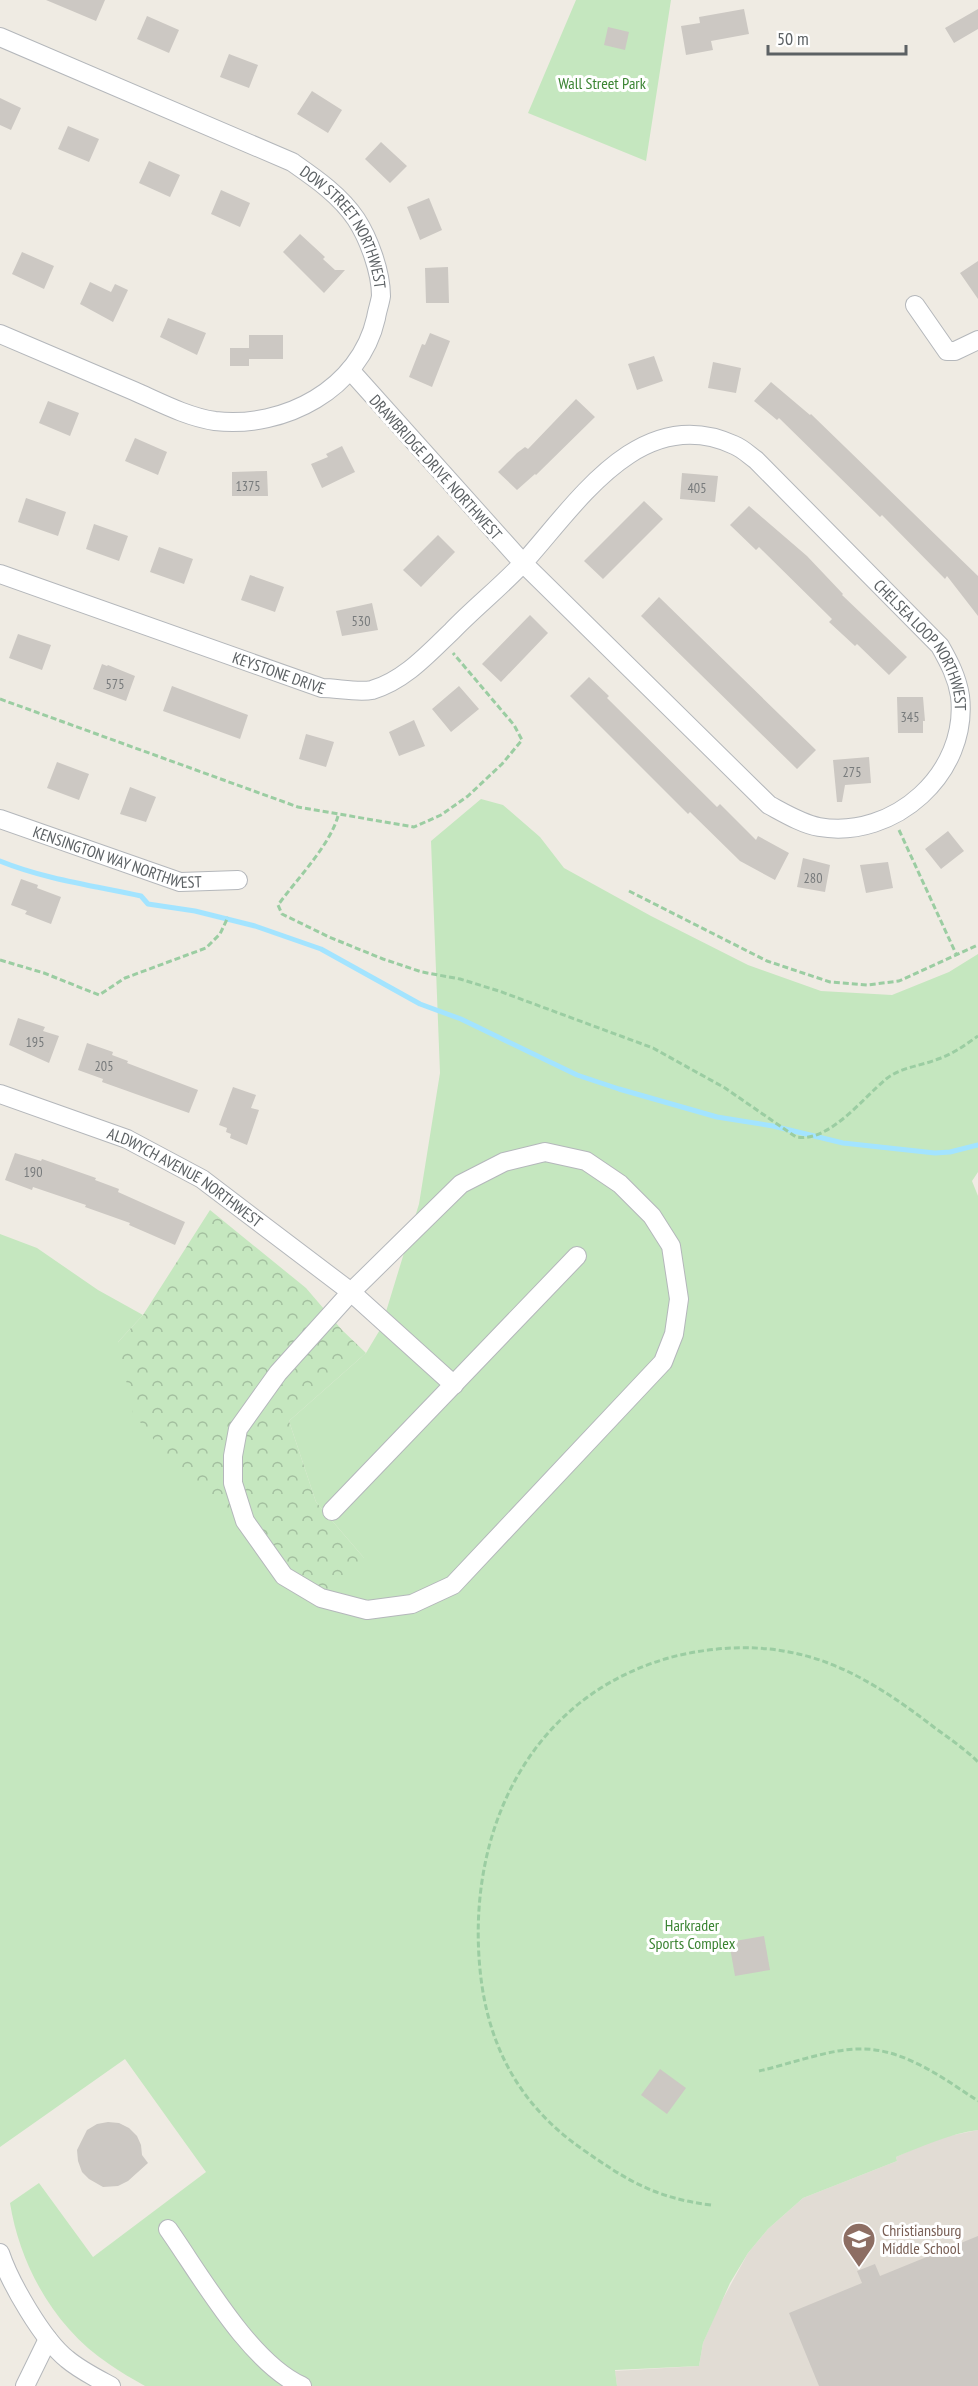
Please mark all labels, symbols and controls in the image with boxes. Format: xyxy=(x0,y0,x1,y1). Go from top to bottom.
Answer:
scale bar xyxy=(768,18,906,56)
text: 50 m xyxy=(777,27,809,50)
park label: Wall Street Park xyxy=(558,73,647,93)
street label: DOW STREET NORTHWEST xyxy=(296,161,391,290)
street label: DRAWBRIDGE DRIVE NORTHWEST xyxy=(366,390,506,544)
house number: 1375 xyxy=(235,477,261,495)
house number: 405 xyxy=(688,479,706,497)
street label: CHELSEA LOOP NORTHWEST xyxy=(870,575,971,711)
house number: 530 xyxy=(352,612,370,630)
street label: KEYSTONE DRIVE xyxy=(230,647,328,698)
house number: 575 xyxy=(106,675,124,693)
house number: 345 xyxy=(901,708,919,726)
house number: 275 xyxy=(843,763,861,781)
street label: KENSINGTON WAY NORTHWEST xyxy=(30,821,202,892)
house number: 280 xyxy=(804,869,822,887)
house number: 195 xyxy=(26,1033,44,1051)
house number: 205 xyxy=(95,1057,113,1075)
street label: ALDWYCH AVENUE NORTHWEST xyxy=(105,1123,267,1231)
house number: 190 xyxy=(24,1163,42,1181)
park label: Harkrader Sports Complex xyxy=(649,1915,736,1953)
place label: Christiansburg Middle School xyxy=(882,2220,962,2258)
school or university icon: Christiansburg Middle School xyxy=(841,2221,877,2268)

